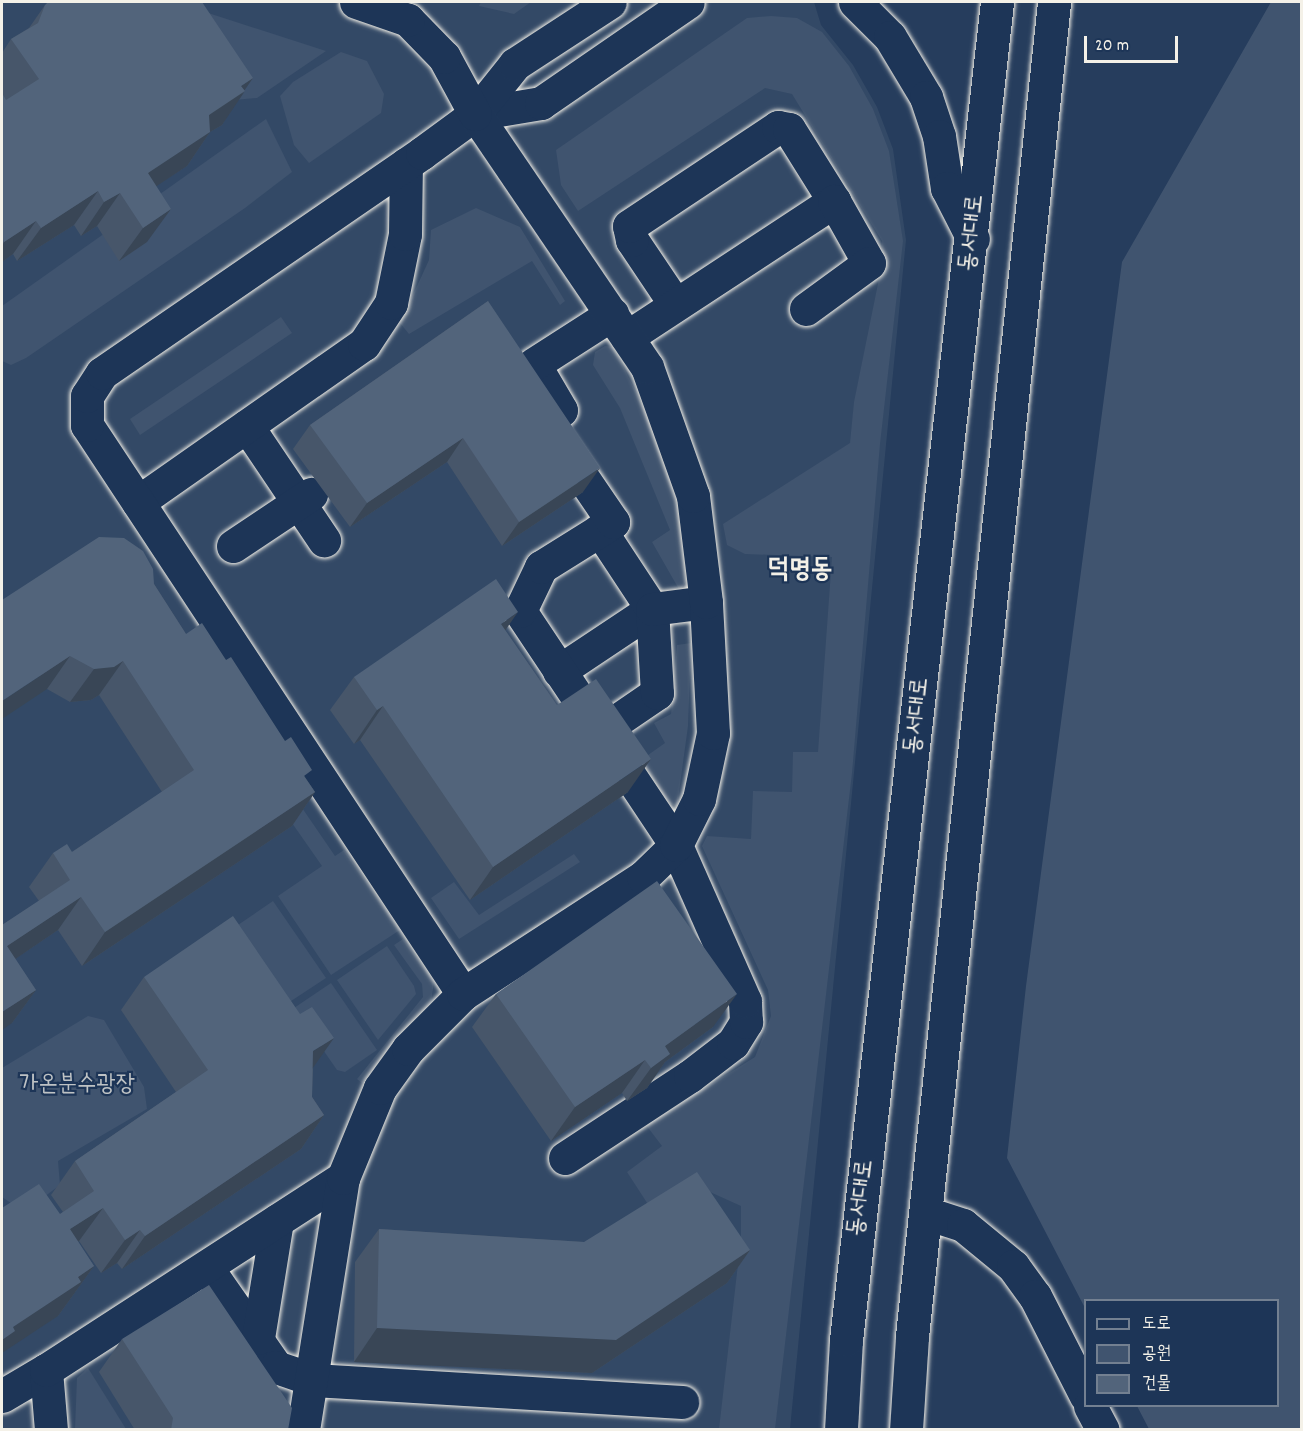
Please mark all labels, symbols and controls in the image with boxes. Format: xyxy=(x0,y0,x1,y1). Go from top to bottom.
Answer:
scale bar xyxy=(1087,24,1182,62)
text: 20 m xyxy=(1095,34,1129,59)
street label: 동서대로 xyxy=(955,193,991,273)
district label: 덕명동 xyxy=(767,555,833,587)
street label: 동서대로 xyxy=(900,676,936,756)
park label: 가온분수광장 xyxy=(19,1072,135,1100)
street label: 동서대로 xyxy=(843,1158,881,1238)
legend xyxy=(1084,1299,1279,1407)
text: 도로 xyxy=(1142,1312,1171,1337)
text: 공원 xyxy=(1142,1342,1171,1367)
text: 건물 xyxy=(1142,1372,1171,1397)

